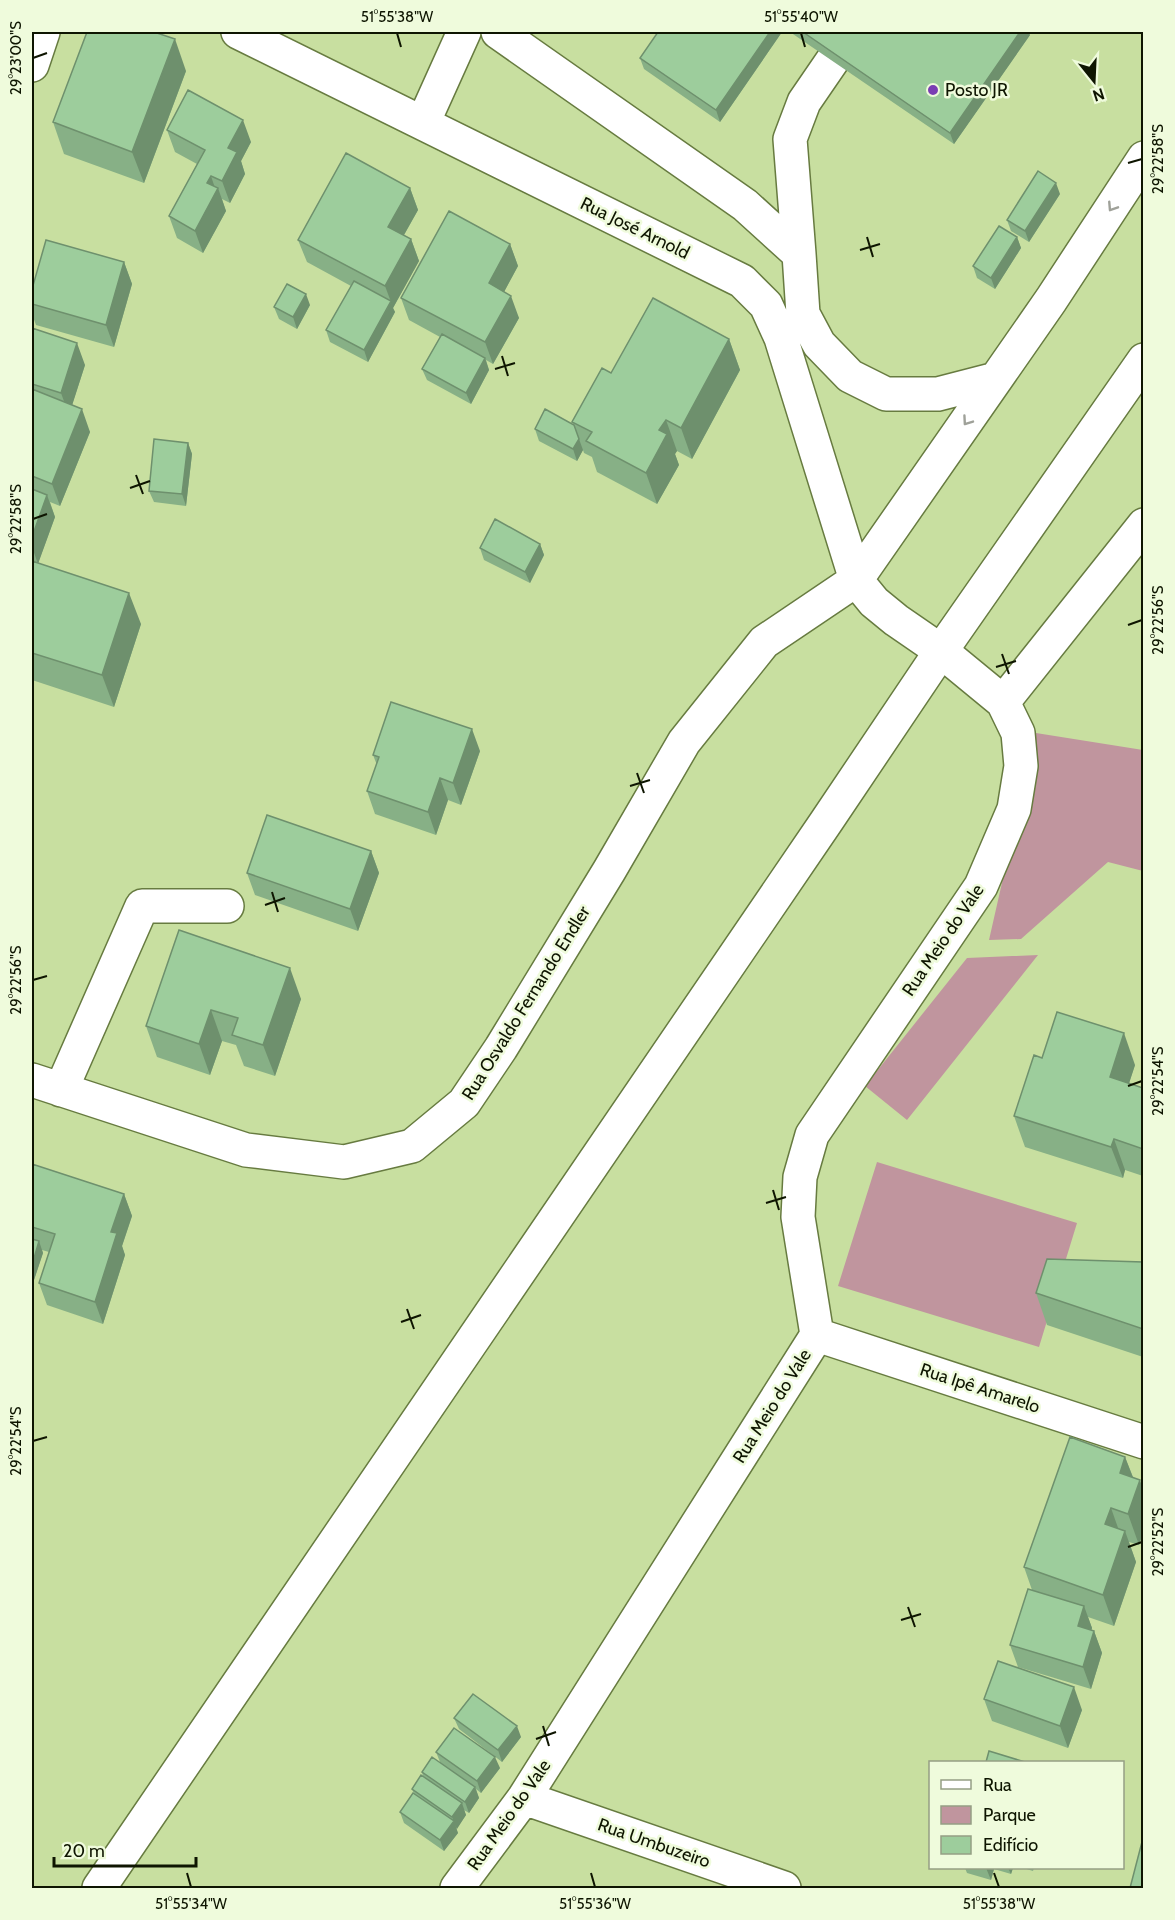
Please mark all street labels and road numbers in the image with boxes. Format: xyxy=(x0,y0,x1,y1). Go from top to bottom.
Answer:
street label: Rua José Arnold xyxy=(577,192,693,264)
street label: Rua Meio do Vale xyxy=(897,880,989,1000)
street label: Rua Osvaldo Fernando Endler xyxy=(457,902,595,1104)
street label: Rua Meio do Vale xyxy=(728,1345,816,1467)
street label: Rua Ipê Amarelo xyxy=(917,1358,1043,1418)
street label: Rua Meio do Vale xyxy=(463,1755,555,1875)
street label: Rua Umbuzeiro xyxy=(595,1813,713,1873)

